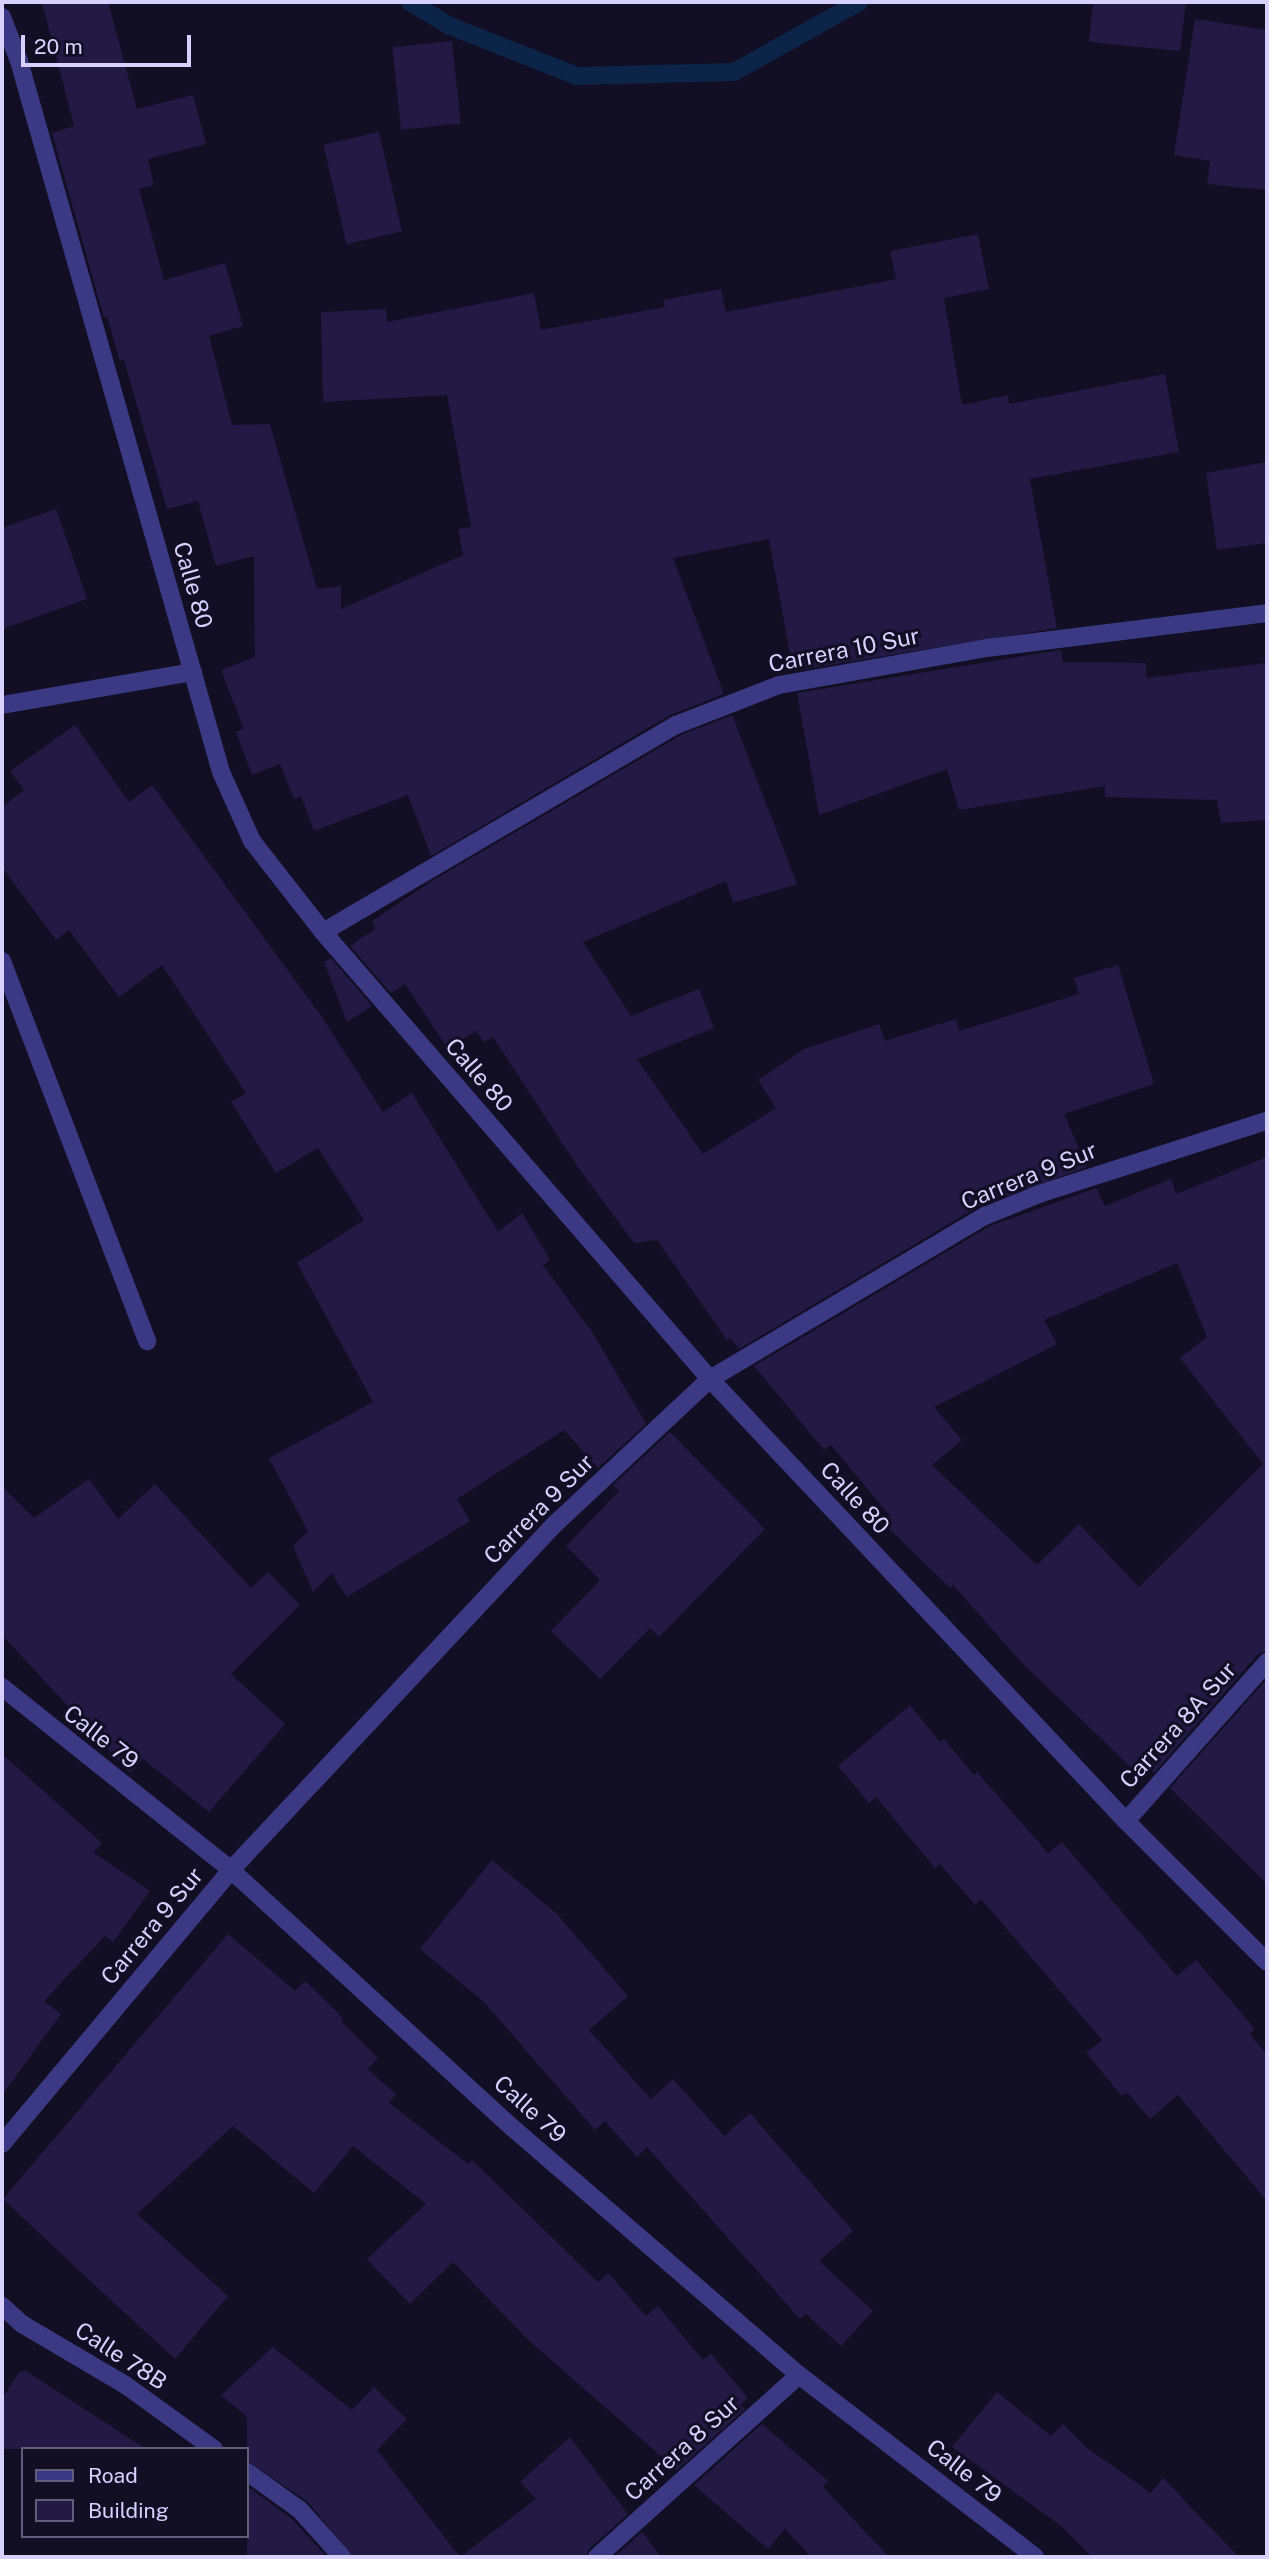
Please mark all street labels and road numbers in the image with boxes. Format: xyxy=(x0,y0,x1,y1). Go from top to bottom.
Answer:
street label: Calle 80 xyxy=(167,538,219,632)
street label: Carrera 10 Sur xyxy=(766,622,922,678)
street label: Calle 80 xyxy=(439,1032,519,1118)
street label: Carrera 9 Sur xyxy=(957,1136,1101,1216)
street label: Carrera 9 Sur xyxy=(478,1448,600,1570)
street label: Calle 80 xyxy=(815,1456,895,1540)
street label: Carrera 8A Sur xyxy=(1114,1656,1242,1794)
street label: Calle 79 xyxy=(58,1699,144,1775)
street label: Carrera 9 Sur xyxy=(95,1862,209,1990)
street label: Calle 79 xyxy=(488,2069,572,2149)
street label: Calle 78B xyxy=(70,2316,172,2396)
street label: Carrera 8 Sur xyxy=(619,2389,745,2507)
street label: Calle 79 xyxy=(921,2433,1007,2509)

